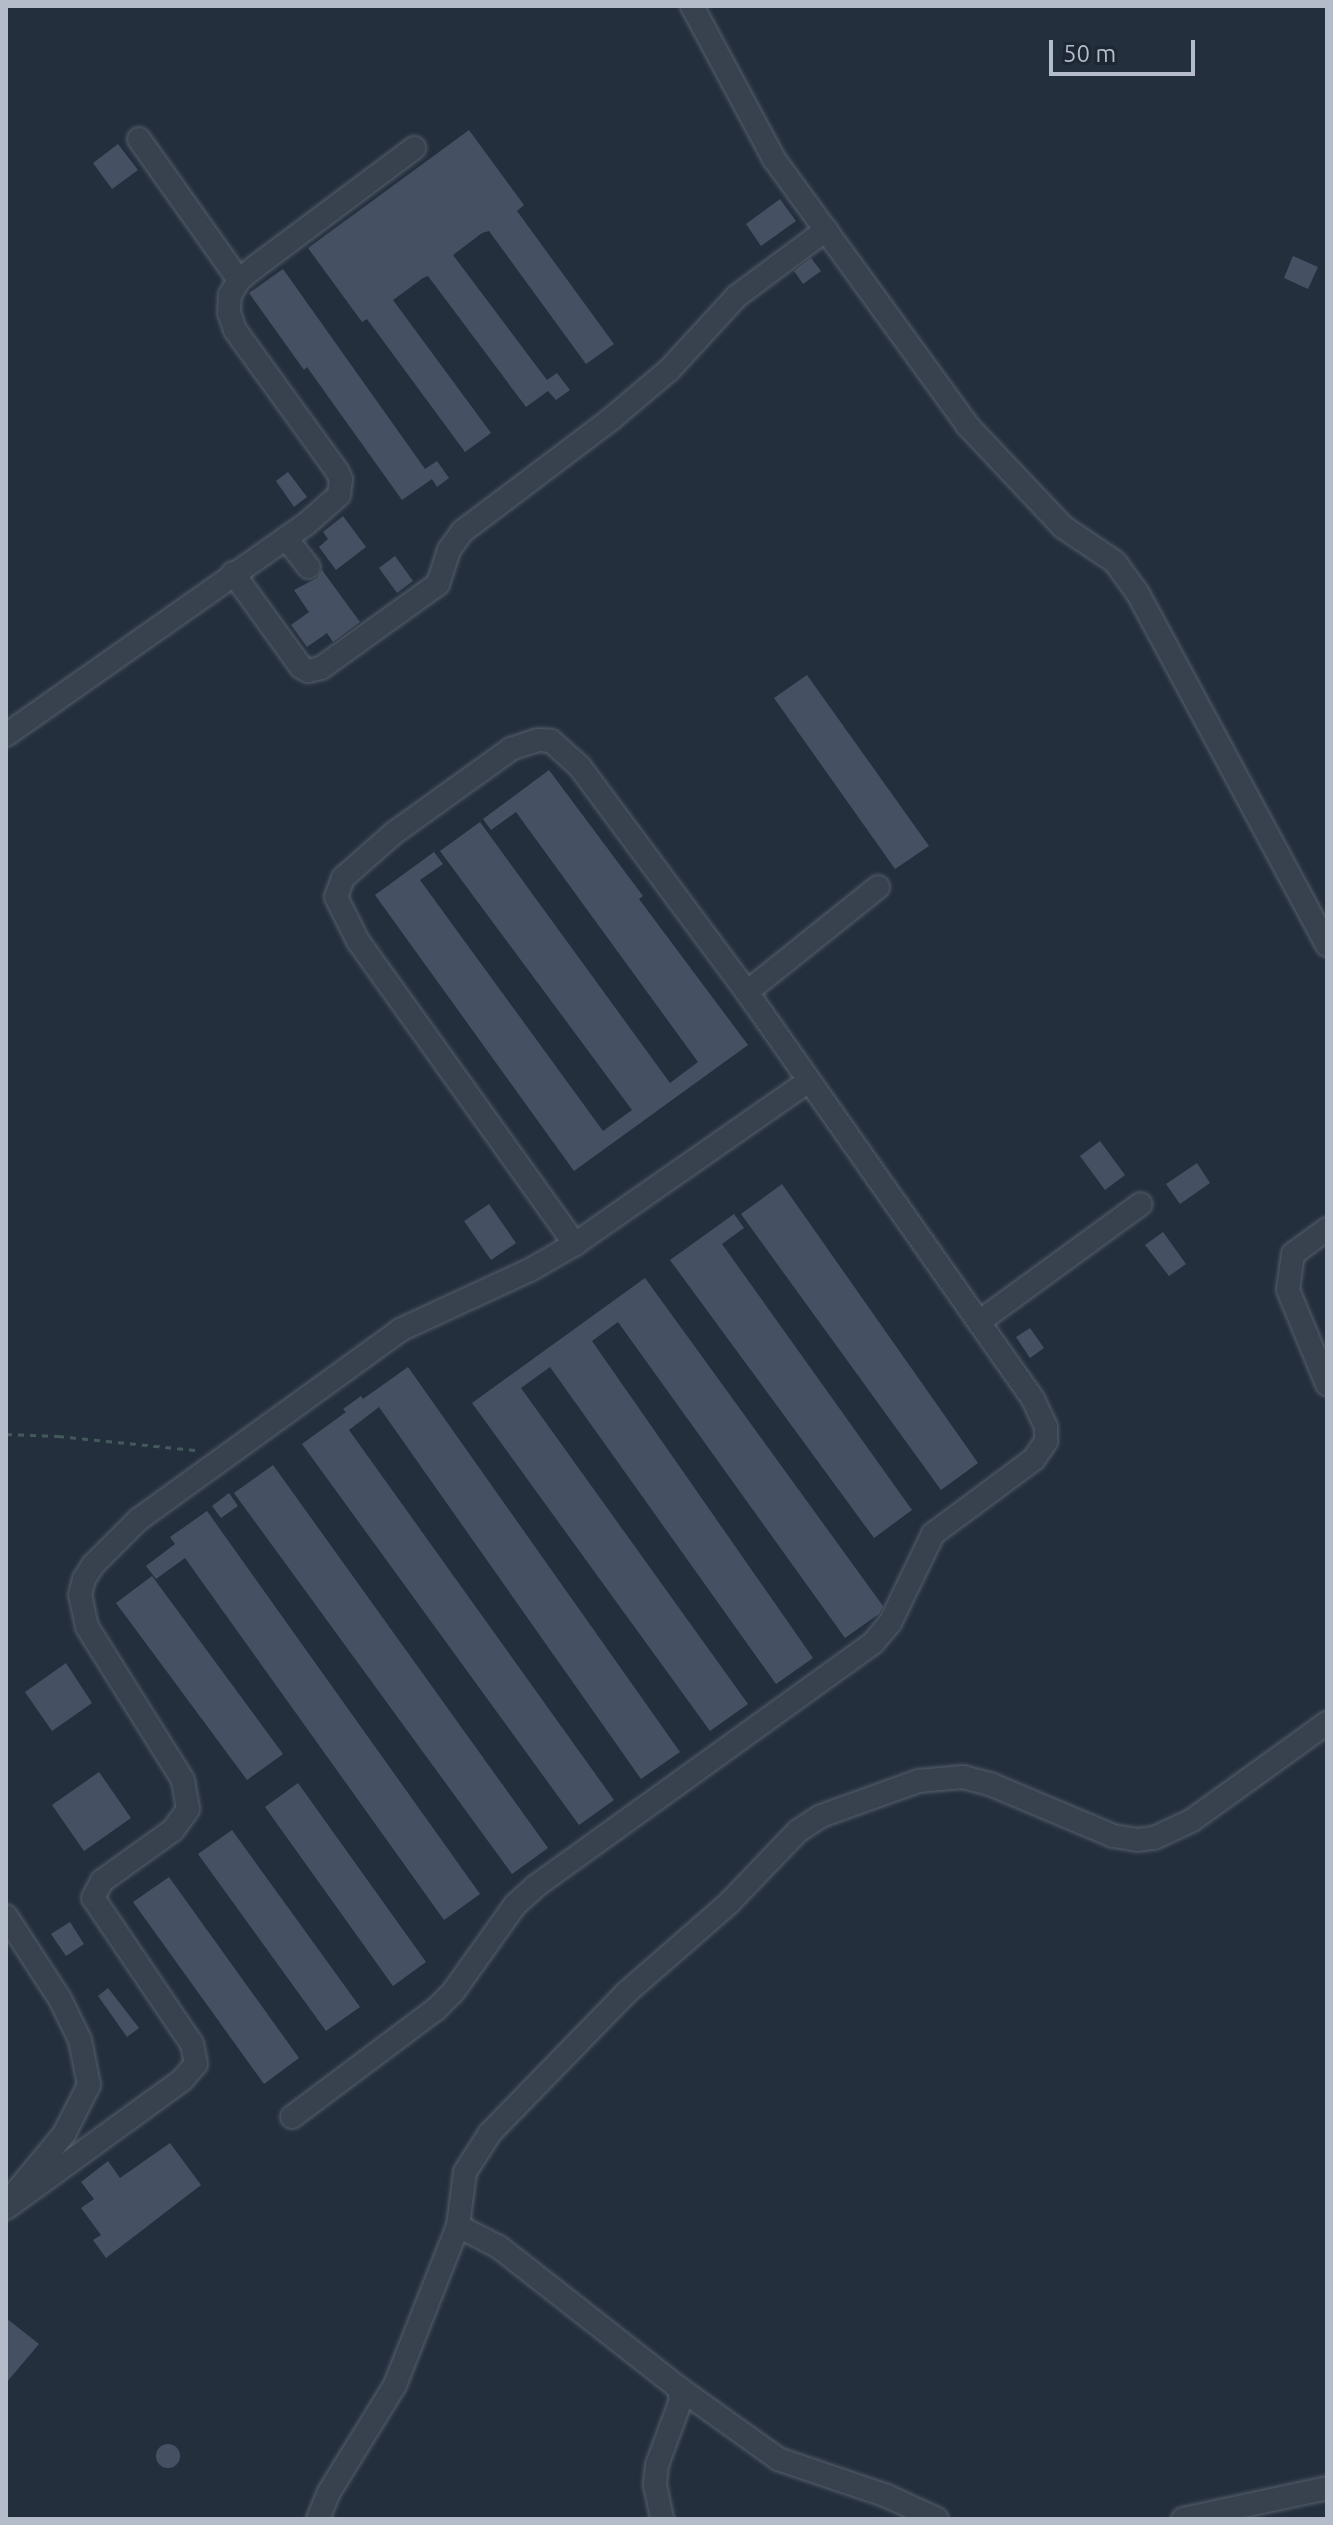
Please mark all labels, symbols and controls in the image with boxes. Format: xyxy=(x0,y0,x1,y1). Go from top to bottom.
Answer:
scale bar xyxy=(1053,24,1199,74)
text: 50 m xyxy=(1063,40,1116,67)

